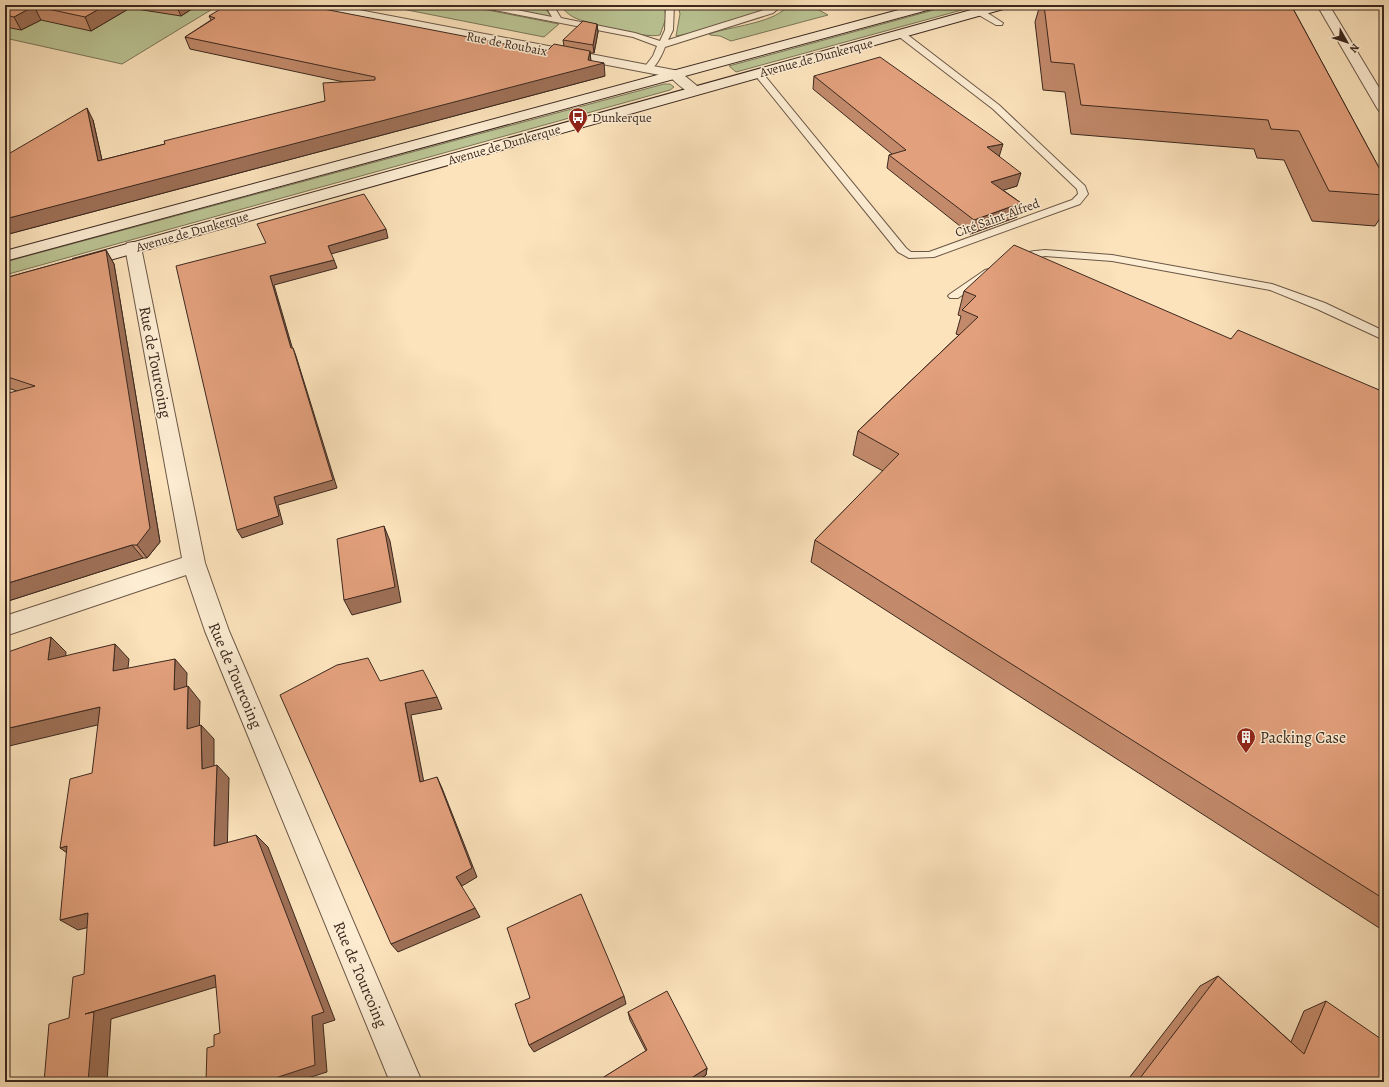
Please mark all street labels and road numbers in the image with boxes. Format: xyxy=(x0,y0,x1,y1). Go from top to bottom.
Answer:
street label: Rue de Roubaix xyxy=(465,27,550,60)
street label: Avenue de Dunkerque xyxy=(757,34,875,81)
street label: Avenue de Dunkerque xyxy=(445,120,563,169)
street label: Cité Saint-Alfred xyxy=(953,194,1042,241)
street label: Avenue de Dunkerque xyxy=(133,207,251,256)
street label: Rue de Tourcoing xyxy=(133,304,177,420)
street label: Rue de Tourcoing xyxy=(203,619,267,732)
street label: Rue de Tourcoing xyxy=(328,918,392,1031)

